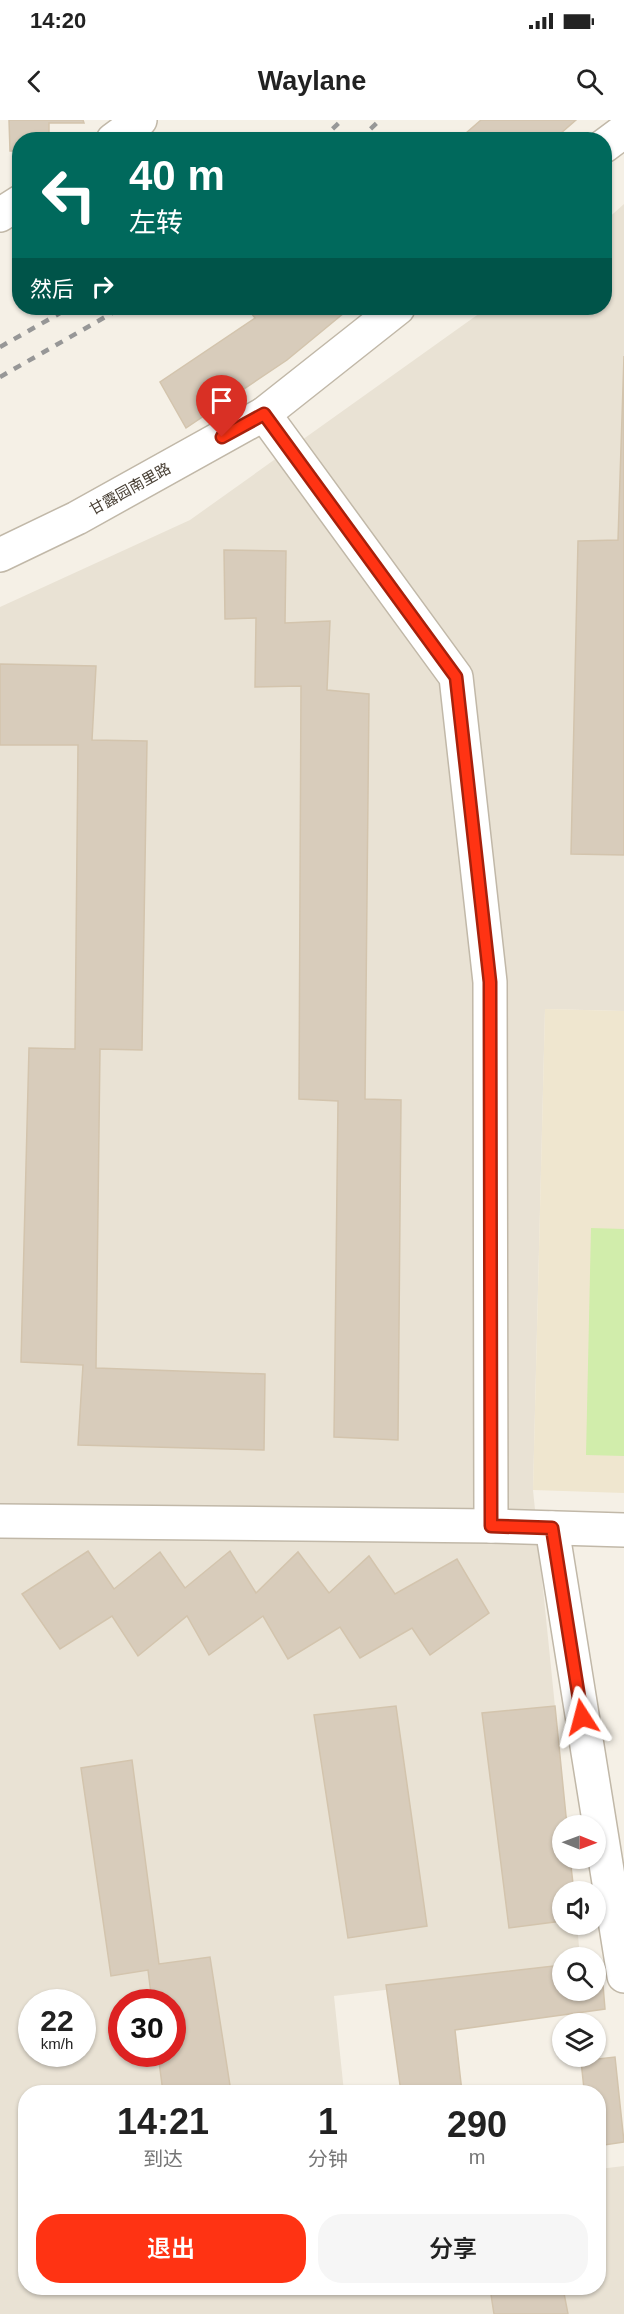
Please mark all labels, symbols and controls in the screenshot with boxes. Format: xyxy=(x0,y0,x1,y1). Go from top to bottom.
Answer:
text: 14:20 xyxy=(30,8,86,33)
icon: back xyxy=(18,65,51,98)
icon: search xyxy=(573,65,606,98)
text: Waylane xyxy=(258,66,366,96)
text: 40 m xyxy=(129,152,225,199)
icon: left xyxy=(30,156,108,234)
text: 左转 xyxy=(129,208,183,238)
icon: right xyxy=(86,270,119,303)
text: 然后 xyxy=(30,277,74,302)
pin xyxy=(196,375,247,437)
icon: arrive xyxy=(205,384,238,417)
street label: 甘露园南里路 xyxy=(86,459,173,518)
position arrow xyxy=(550,1685,614,1749)
north arrow xyxy=(552,1815,606,1869)
map controls xyxy=(552,1815,606,2067)
button: sound xyxy=(552,1881,606,1935)
button: search xyxy=(552,1947,606,2001)
speed limit sign: 30 xyxy=(108,1989,186,2067)
text: 22 xyxy=(40,2004,74,2037)
button: layers xyxy=(552,2013,606,2067)
text: km/h xyxy=(41,2035,73,2052)
text: 14:21 xyxy=(117,2101,209,2142)
text: 1 xyxy=(318,2101,338,2142)
text: 290 xyxy=(447,2104,507,2145)
text: m xyxy=(469,2146,485,2168)
text: 到达 xyxy=(143,2148,183,2170)
text: 分钟 xyxy=(308,2148,348,2170)
button: 退出 xyxy=(36,2214,306,2283)
button: 分享 xyxy=(318,2214,588,2283)

